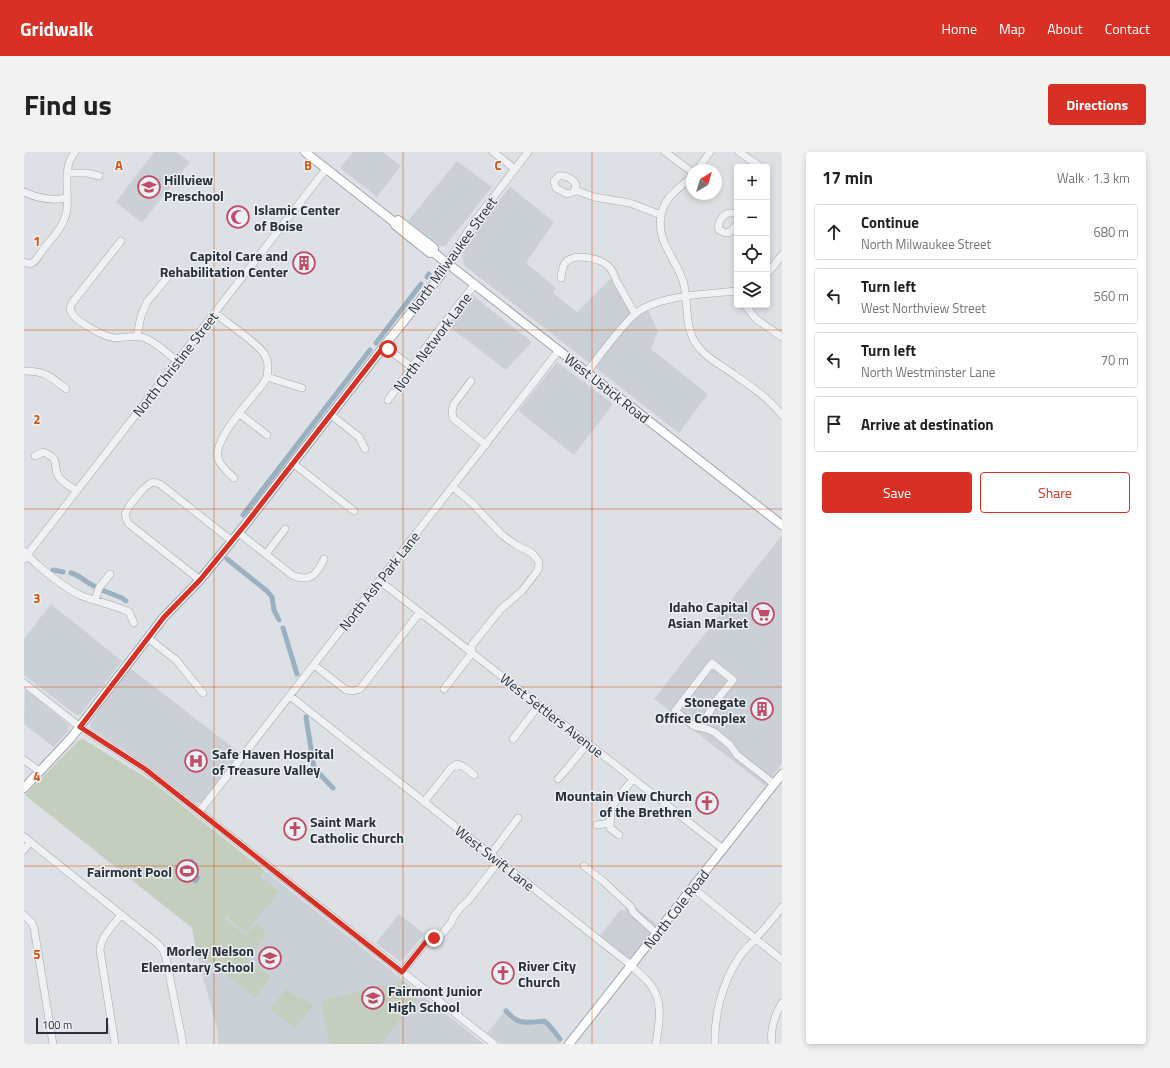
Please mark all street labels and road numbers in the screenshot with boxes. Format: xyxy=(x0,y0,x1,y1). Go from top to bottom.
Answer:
street label: North Milwaukee Street xyxy=(402,192,502,318)
street label: North Network Lane xyxy=(388,288,476,396)
street label: North Christine Street xyxy=(127,307,223,421)
street label: West Ustick Road xyxy=(560,348,654,428)
street label: North Ash Park Lane xyxy=(334,527,424,635)
street label: West Settlers Avenue xyxy=(496,668,608,762)
street label: West Swift Lane xyxy=(451,820,539,896)
street label: North Cole Road xyxy=(638,865,714,953)

